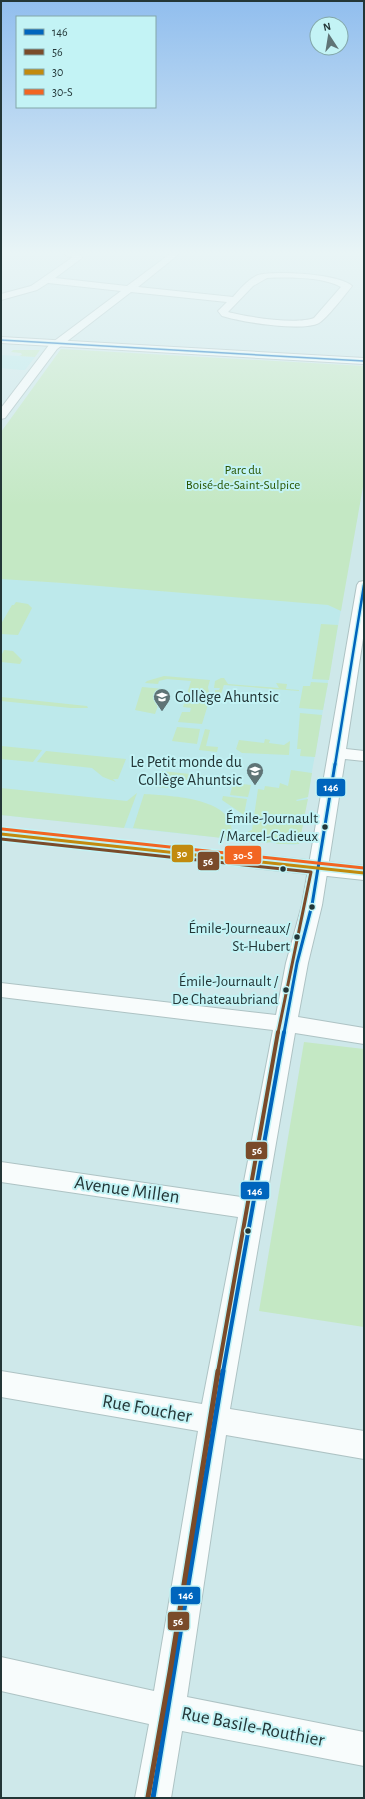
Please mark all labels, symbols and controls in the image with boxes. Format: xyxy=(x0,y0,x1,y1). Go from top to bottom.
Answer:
legend xyxy=(16,16,156,108)
north arrow xyxy=(309,16,349,56)
text: N xyxy=(322,21,332,33)
text: 146 xyxy=(52,26,68,38)
text: 56 xyxy=(52,46,63,58)
text: 30 xyxy=(52,66,63,78)
text: 30-S xyxy=(52,86,73,98)
park label: Parc du Boisé-de-Saint-Sulpice xyxy=(186,464,300,492)
school or university icon: Collège Ahuntsic xyxy=(152,687,172,712)
place label: Collège Ahuntsic xyxy=(175,689,279,705)
place label: Le Petit monde du Collège Ahuntsic xyxy=(130,754,242,788)
school or university icon: Le Petit monde du Collège Ahuntsic xyxy=(245,761,265,786)
line badge: 146 xyxy=(316,778,346,797)
text: 146 xyxy=(324,782,338,793)
place label: Émile-Journault / Marcel-Cadieux xyxy=(220,809,318,844)
marker: Émile-Journault / Marcel-Cadieux xyxy=(320,822,330,832)
line badge: 30 xyxy=(171,844,194,863)
line badge: 30-S xyxy=(224,845,262,865)
text: 30 xyxy=(177,848,187,859)
text: 30-S xyxy=(233,850,253,861)
line badge: 56 xyxy=(197,851,220,871)
text: 56 xyxy=(203,856,213,867)
unlabelled marker xyxy=(278,864,288,874)
unlabelled marker xyxy=(307,902,317,912)
place label: Émile-Journeaux/ St-Hubert xyxy=(188,919,291,954)
marker: Émile-Journeaux/ St-Hubert xyxy=(292,932,302,942)
place label: Émile-Journault / De Chateaubriand xyxy=(172,972,279,1007)
marker: Émile-Journault / De Chateaubriand xyxy=(281,985,291,995)
line badge: 56 xyxy=(245,1141,268,1160)
text: 56 xyxy=(252,1145,262,1156)
street label: Avenue Millen xyxy=(73,1173,181,1207)
line badge: 146 xyxy=(240,1181,270,1200)
text: 146 xyxy=(248,1186,262,1197)
unlabelled marker xyxy=(243,1226,253,1236)
street label: Rue Foucher xyxy=(101,1392,193,1426)
line badge: 146 xyxy=(170,1586,201,1605)
text: 146 xyxy=(179,1590,193,1601)
line badge: 56 xyxy=(167,1611,190,1631)
text: 56 xyxy=(173,1616,183,1627)
street label: Rue Basile-Routhier xyxy=(180,1704,326,1750)

